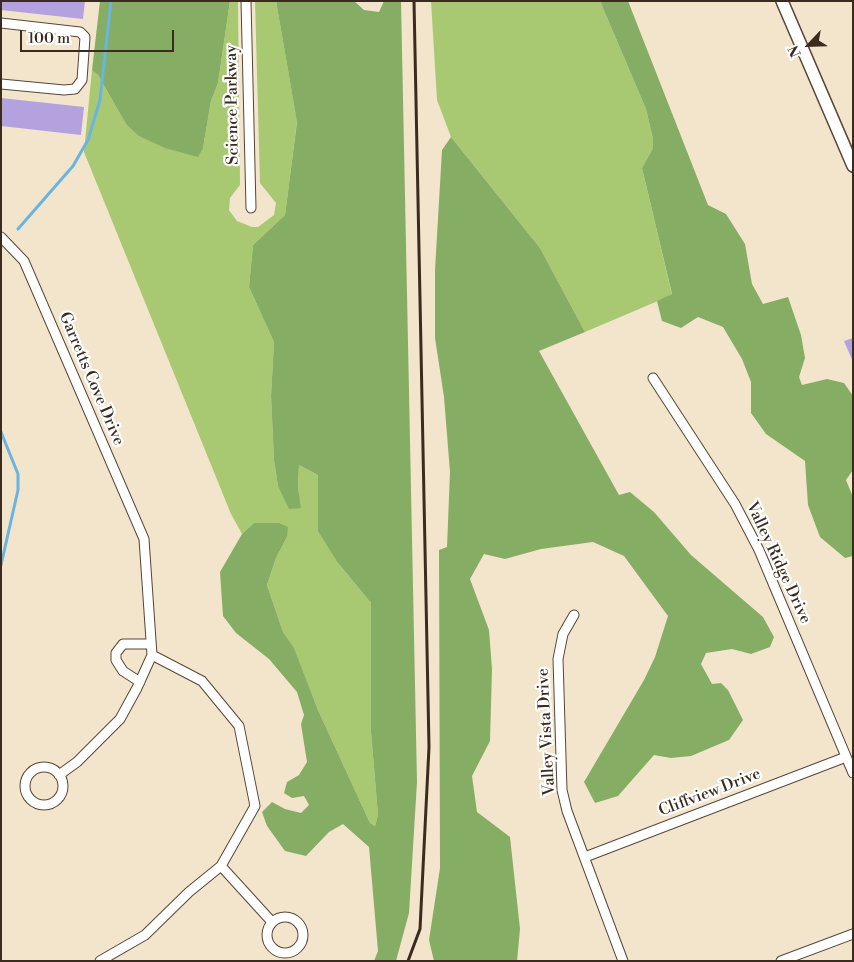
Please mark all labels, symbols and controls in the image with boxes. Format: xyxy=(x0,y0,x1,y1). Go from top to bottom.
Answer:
scale bar xyxy=(22,20,176,52)
north arrow xyxy=(784,20,834,70)
text: 100 m xyxy=(28,29,70,48)
text: N xyxy=(785,42,806,60)
street label: Science Parkway xyxy=(222,45,244,165)
street label: Garretts Cove Drive xyxy=(54,309,128,449)
street label: Valley Ridge Drive xyxy=(741,499,815,627)
street label: Valley Vista Drive xyxy=(534,668,560,796)
street label: Cliffview Drive xyxy=(656,765,764,821)

